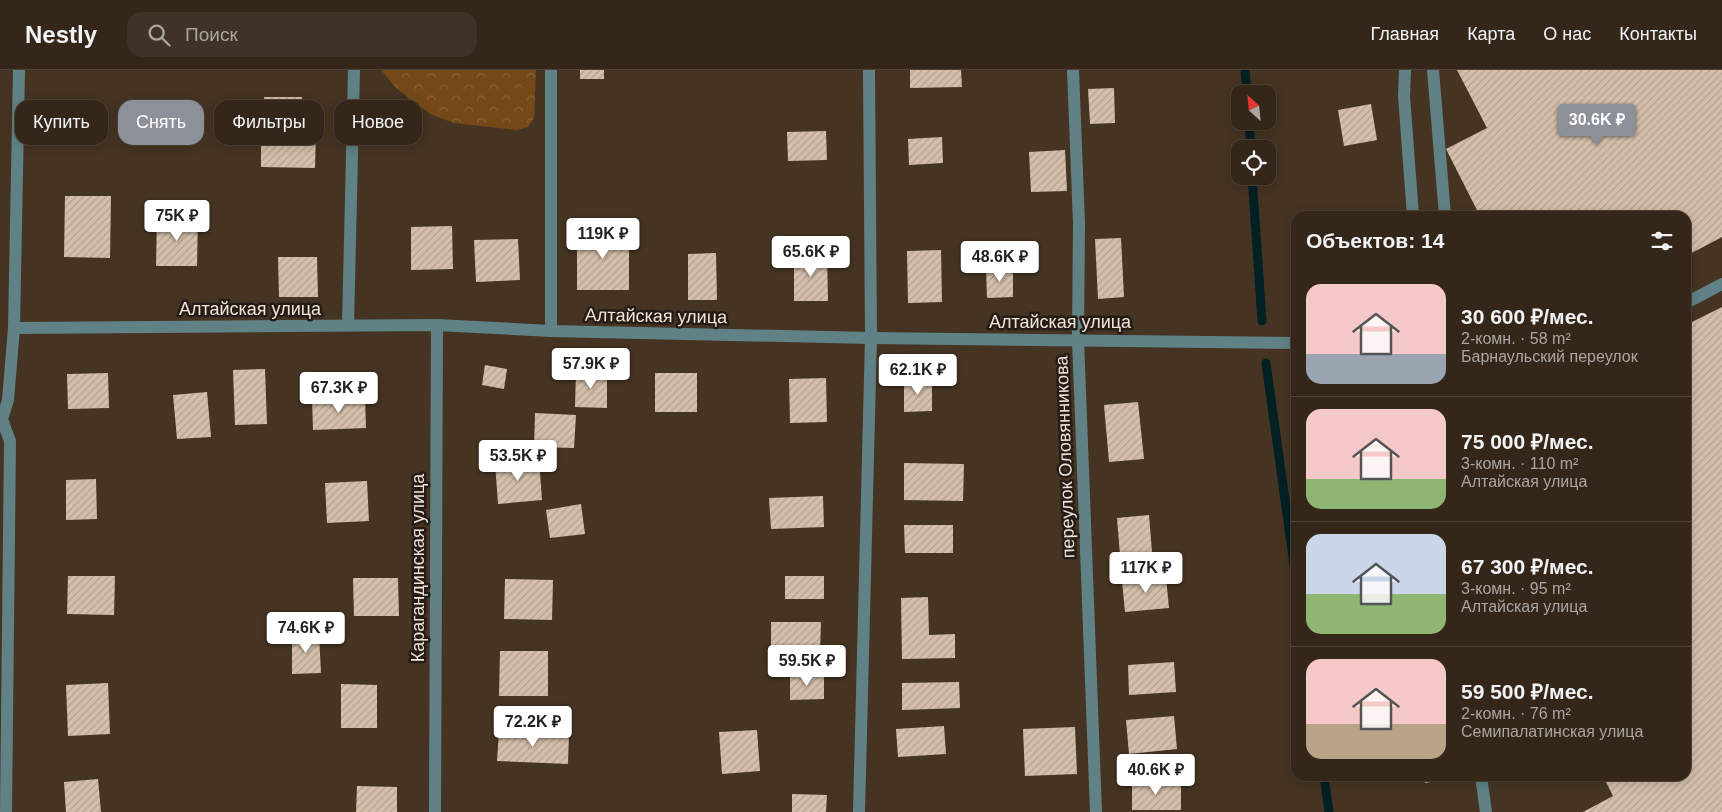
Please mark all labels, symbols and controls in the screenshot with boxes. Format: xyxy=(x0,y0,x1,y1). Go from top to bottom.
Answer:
search box xyxy=(127,12,477,57)
text: Nestly xyxy=(25,21,97,48)
icon: search xyxy=(145,21,173,49)
text: Поиск xyxy=(185,24,238,45)
text: Главная xyxy=(1371,24,1439,44)
text: Карта xyxy=(1467,24,1515,44)
text: О нас xyxy=(1543,24,1591,44)
text: Контакты xyxy=(1619,24,1697,44)
north arrow xyxy=(1231,85,1276,130)
map controls xyxy=(1231,85,1276,185)
chip: Купить xyxy=(15,100,108,145)
chip: Снять xyxy=(118,100,204,145)
chip: Фильтры xyxy=(214,100,324,145)
chip: Новое xyxy=(334,100,422,145)
pin: 30.6K ₽ xyxy=(1551,104,1643,146)
text: 30.6K ₽ xyxy=(1569,111,1625,128)
button: locate xyxy=(1231,140,1276,185)
pin: 75K ₽ xyxy=(142,200,212,242)
text: 75K ₽ xyxy=(155,207,199,224)
pin: 119K ₽ xyxy=(562,218,644,260)
text: 119K ₽ xyxy=(577,225,629,242)
icon: filters xyxy=(1648,227,1676,255)
text: Объектов: 14 xyxy=(1306,229,1444,252)
pin: 65.6K ₽ xyxy=(765,236,857,278)
pin: 48.6K ₽ xyxy=(954,240,1046,283)
text: 65.6K ₽ xyxy=(783,243,839,260)
text: 48.6K ₽ xyxy=(972,248,1028,265)
street label: Алтайская улица xyxy=(179,299,322,319)
icon: home xyxy=(1346,304,1406,364)
street label: Алтайская улица xyxy=(585,305,728,327)
text: 30 600 ₽/мес. xyxy=(1461,305,1594,328)
street label: Алтайская улица xyxy=(989,312,1132,332)
text: 2-комн. · 58 m² xyxy=(1461,330,1571,347)
pin: 57.9K ₽ xyxy=(545,348,637,390)
text: Барнаульский переулок xyxy=(1461,348,1638,365)
pin: 62.1K ₽ xyxy=(872,354,964,396)
street label: переулок Оловянникова xyxy=(1051,354,1079,559)
text: 57.9K ₽ xyxy=(563,355,619,372)
text: 62.1K ₽ xyxy=(890,361,946,378)
pin: 67.3K ₽ xyxy=(293,372,385,414)
text: 67.3K ₽ xyxy=(311,379,367,396)
icon: home xyxy=(1346,429,1406,489)
text: 75 000 ₽/мес. xyxy=(1461,430,1594,453)
pin: 53.5K ₽ xyxy=(472,440,564,482)
text: 53.5K ₽ xyxy=(490,447,546,464)
text: 3-комн. · 110 m² xyxy=(1461,455,1578,472)
street label: Карагандинская улица xyxy=(408,473,428,662)
text: Алтайская улица xyxy=(1461,473,1587,490)
pin: 117K ₽ xyxy=(1105,552,1187,594)
icon: home xyxy=(1346,554,1406,614)
text: 67 300 ₽/мес. xyxy=(1461,555,1594,578)
text: 117K ₽ xyxy=(1120,559,1172,576)
text: 3-комн. · 95 m² xyxy=(1461,580,1571,597)
text: Алтайская улица xyxy=(1461,598,1587,615)
pin: 74.6K ₽ xyxy=(260,612,352,654)
text: 74.6K ₽ xyxy=(278,619,334,636)
pin: 59.5K ₽ xyxy=(761,644,853,687)
text: 59.5K ₽ xyxy=(779,652,835,669)
icon: home xyxy=(1346,679,1406,739)
text: 59 500 ₽/мес. xyxy=(1461,680,1594,703)
text: 2-комн. · 76 m² xyxy=(1461,705,1571,722)
pin: 72.2K ₽ xyxy=(487,706,579,748)
text: 72.2K ₽ xyxy=(505,713,561,730)
text: Семипалатинская улица xyxy=(1461,723,1643,740)
pin: 40.6K ₽ xyxy=(1110,754,1202,796)
text: 40.6K ₽ xyxy=(1128,761,1184,778)

